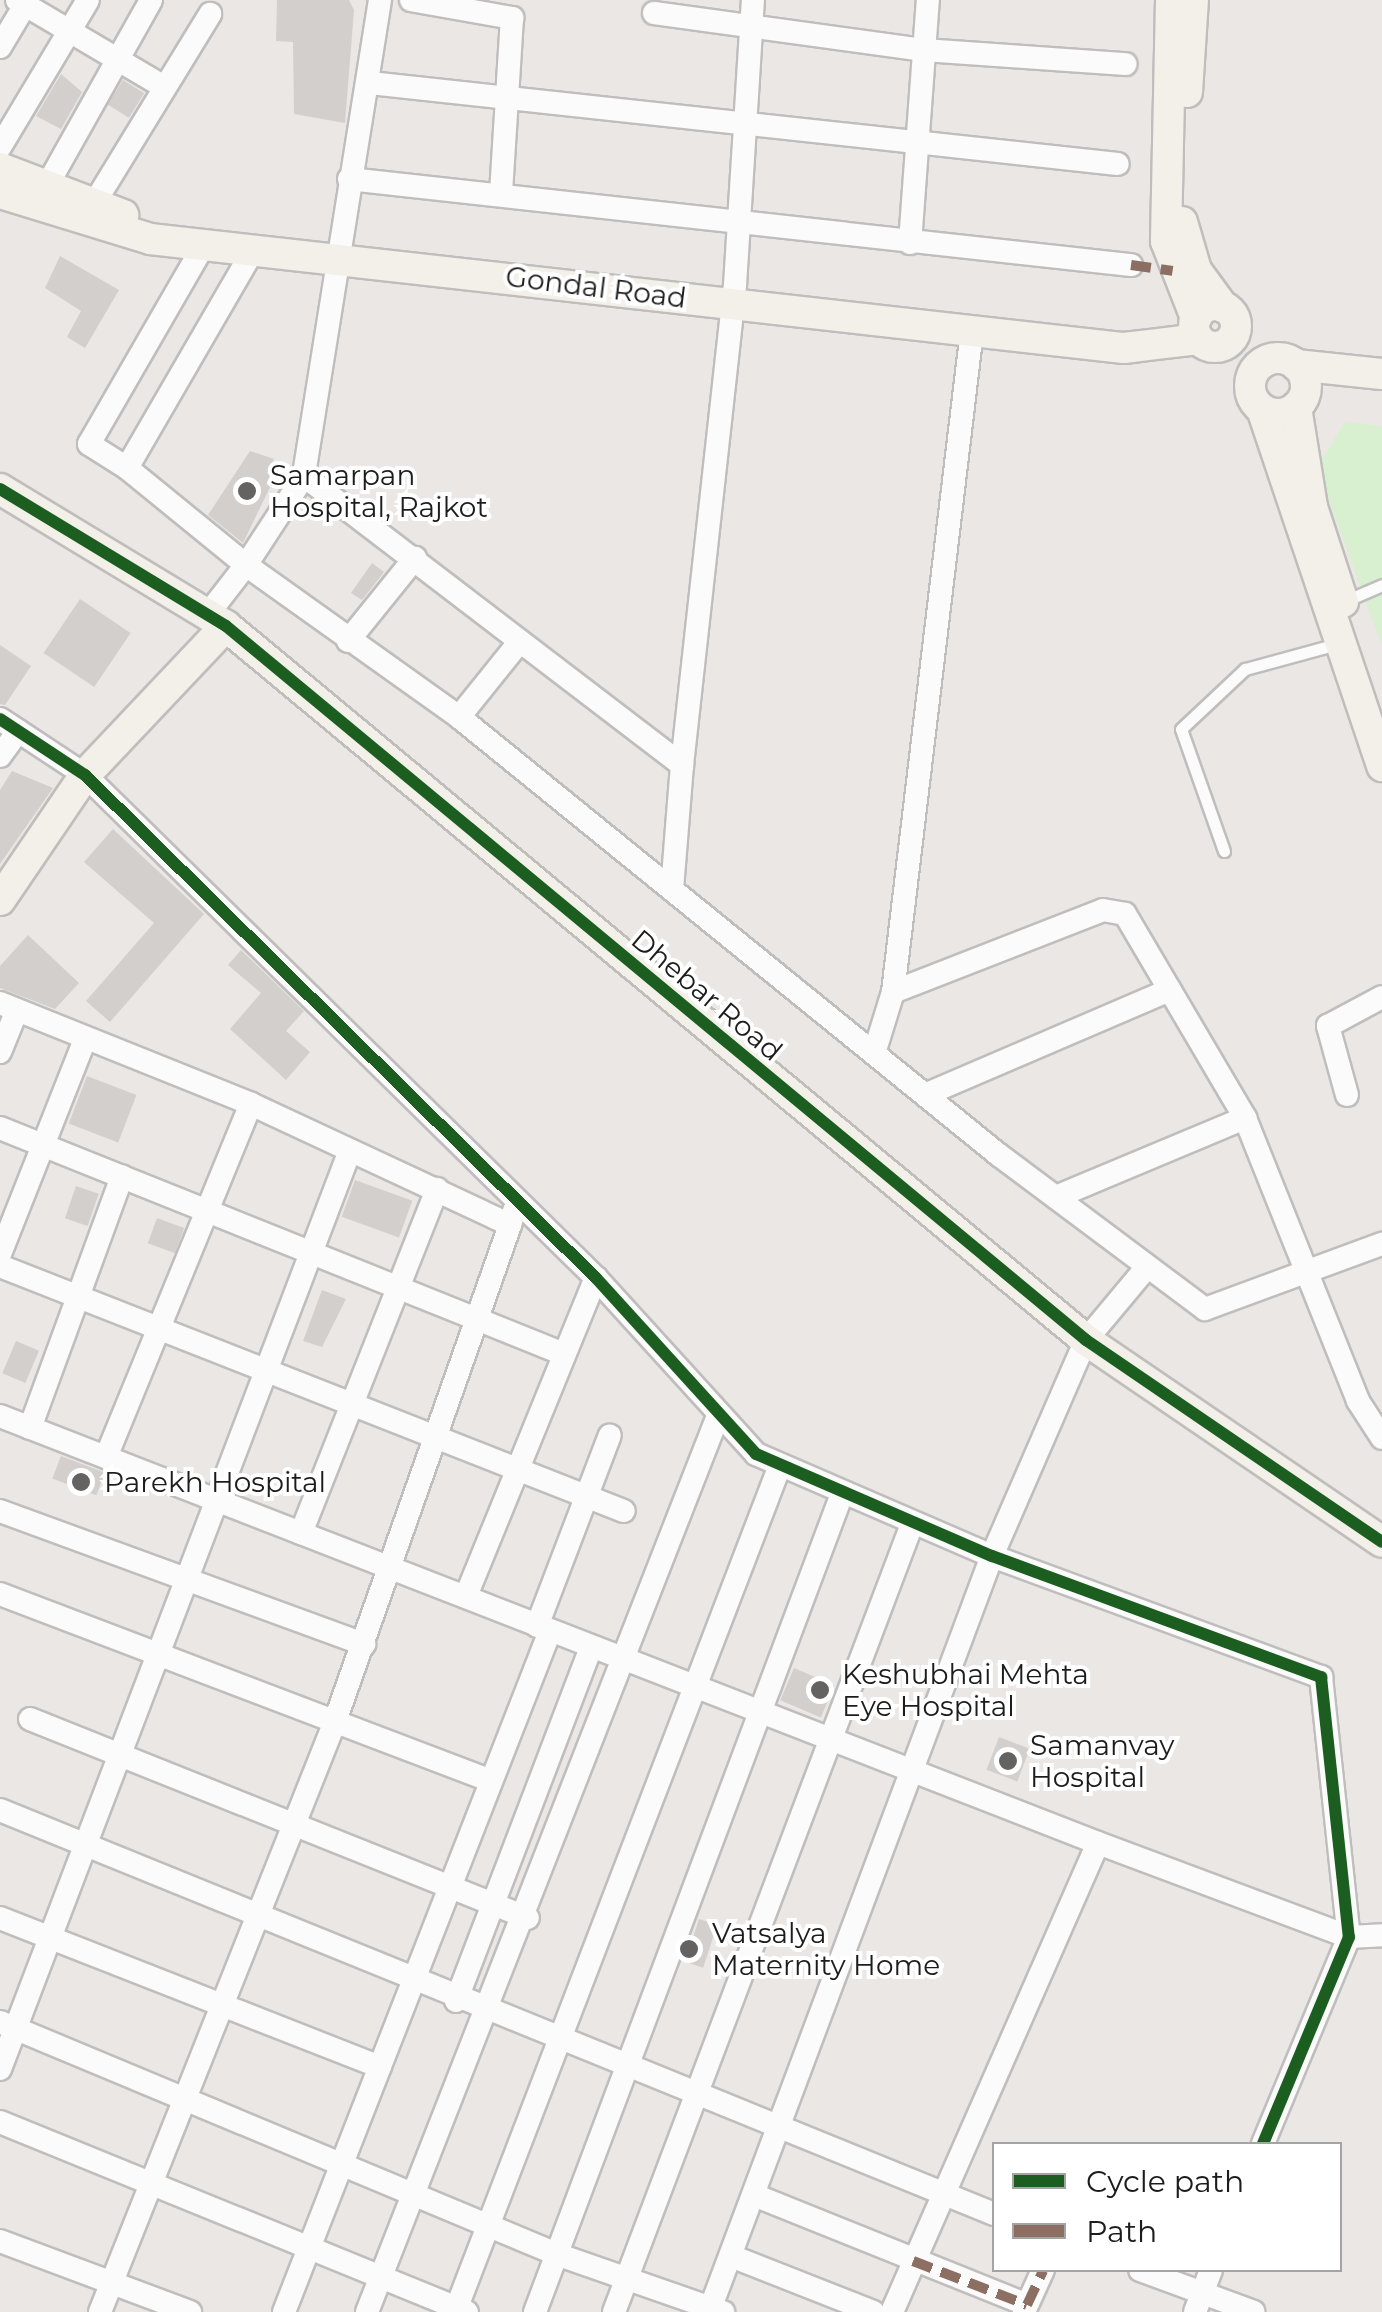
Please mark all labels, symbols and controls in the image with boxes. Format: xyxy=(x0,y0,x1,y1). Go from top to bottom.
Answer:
street label: Gondal Road xyxy=(504,259,688,315)
place label: Samarpan Hospital, Rajkot xyxy=(270,458,488,524)
marker: Samarpan Hospital, Rajkot xyxy=(234,478,260,504)
street label: Dhebar Road xyxy=(625,922,789,1068)
place label: Parekh Hospital xyxy=(104,1465,326,1499)
marker: Parekh Hospital xyxy=(68,1469,94,1495)
place label: Keshubhai Mehta Eye Hospital xyxy=(842,1657,1089,1723)
marker: Keshubhai Mehta Eye Hospital xyxy=(807,1677,833,1703)
place label: Samanvay Hospital xyxy=(1030,1728,1174,1794)
marker: Samanvay Hospital xyxy=(995,1748,1021,1774)
place label: Vatsalya Maternity Home xyxy=(712,1916,940,1982)
marker: Vatsalya Maternity Home xyxy=(676,1936,702,1962)
legend xyxy=(992,2142,1342,2272)
text: Cycle path xyxy=(1086,2163,1244,2200)
text: Path xyxy=(1086,2213,1157,2250)

